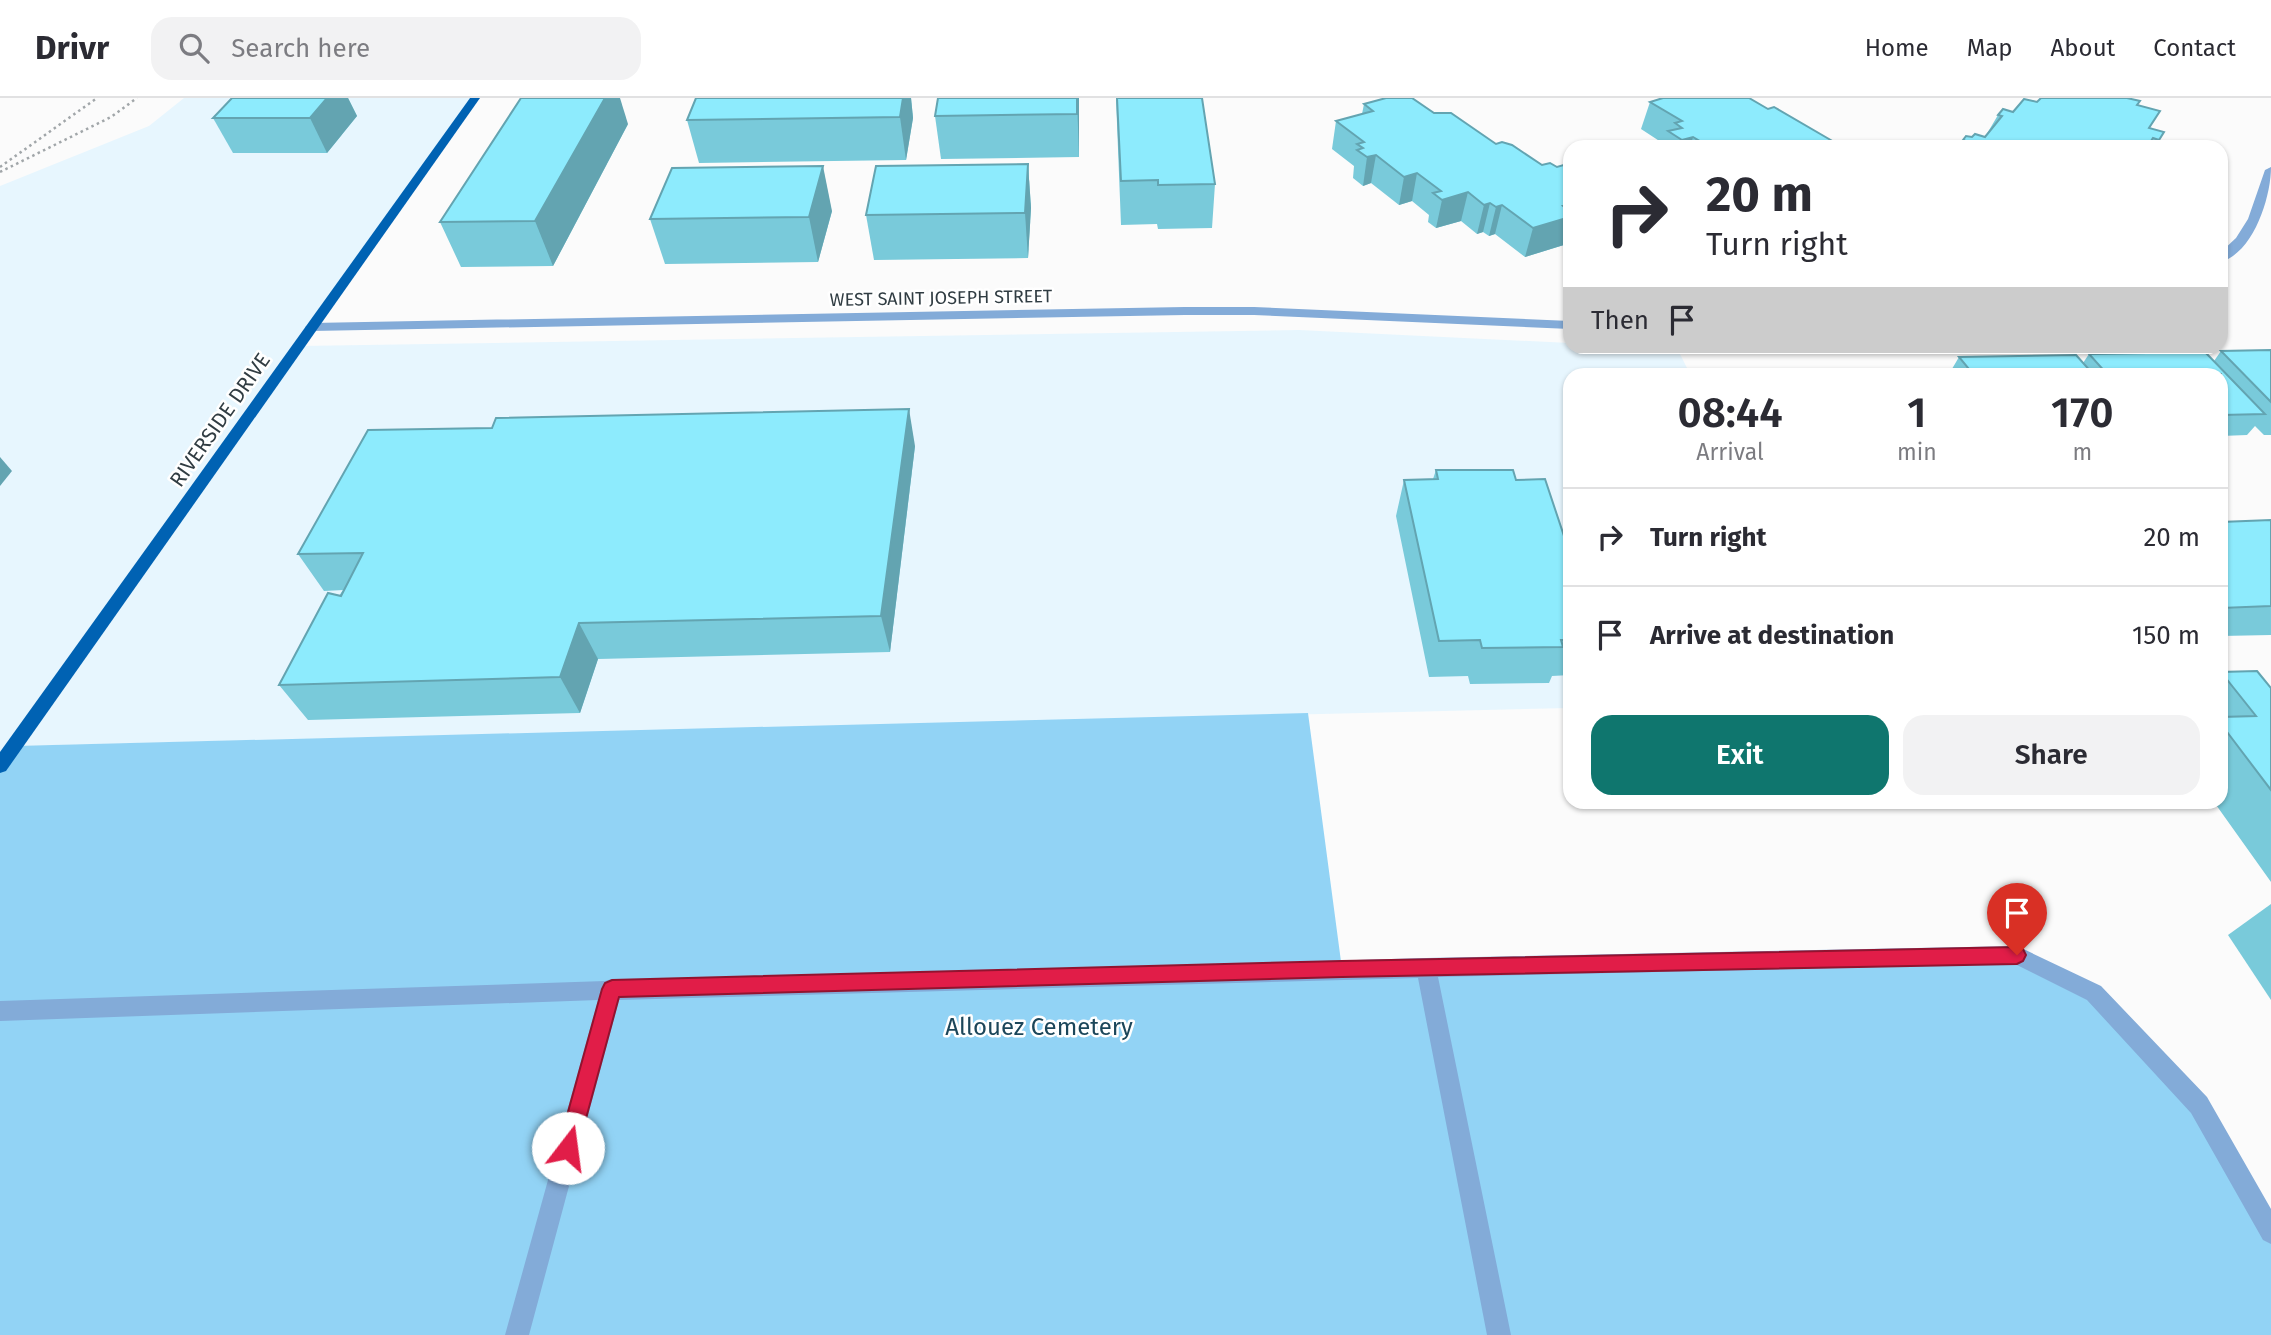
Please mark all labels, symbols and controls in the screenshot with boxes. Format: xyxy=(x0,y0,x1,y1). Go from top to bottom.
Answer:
search box xyxy=(151,17,641,80)
text: Drivr xyxy=(35,28,109,68)
icon: search xyxy=(175,29,213,67)
text: Search here xyxy=(231,33,370,64)
text: Home xyxy=(1865,34,1929,62)
text: Map xyxy=(1967,34,2013,62)
text: About xyxy=(2051,34,2115,62)
text: Contact xyxy=(2153,34,2236,62)
text: 20 m xyxy=(1706,165,1813,224)
icon: right xyxy=(1591,168,1682,259)
text: Turn right xyxy=(1706,225,1848,263)
street label: WEST SAINT JOSEPH STREET xyxy=(830,285,1053,311)
icon: arrive xyxy=(1663,301,1701,339)
text: Then xyxy=(1591,305,1649,336)
street label: RIVERSIDE DRIVE xyxy=(164,348,276,492)
text: 08:44 xyxy=(1677,388,1783,438)
text: 1 xyxy=(1907,388,1926,438)
text: 170 xyxy=(2051,388,2114,438)
text: Arrival xyxy=(1696,438,1764,466)
text: min xyxy=(1897,438,1937,466)
text: m xyxy=(2072,438,2092,466)
icon: right xyxy=(1591,518,1629,556)
text: Turn right xyxy=(1650,522,1767,553)
text: 20 m xyxy=(2143,522,2200,553)
icon: arrive xyxy=(1591,616,1629,654)
text: Arrive at destination xyxy=(1650,620,1894,651)
text: 150 m xyxy=(2132,620,2200,651)
button: Exit xyxy=(1591,715,1889,795)
button: Share xyxy=(1903,715,2200,795)
pin xyxy=(1987,883,2047,955)
icon: arrive xyxy=(1998,894,2036,932)
park label: Allouez Cemetery xyxy=(945,1013,1133,1041)
position arrow xyxy=(531,1111,605,1185)

